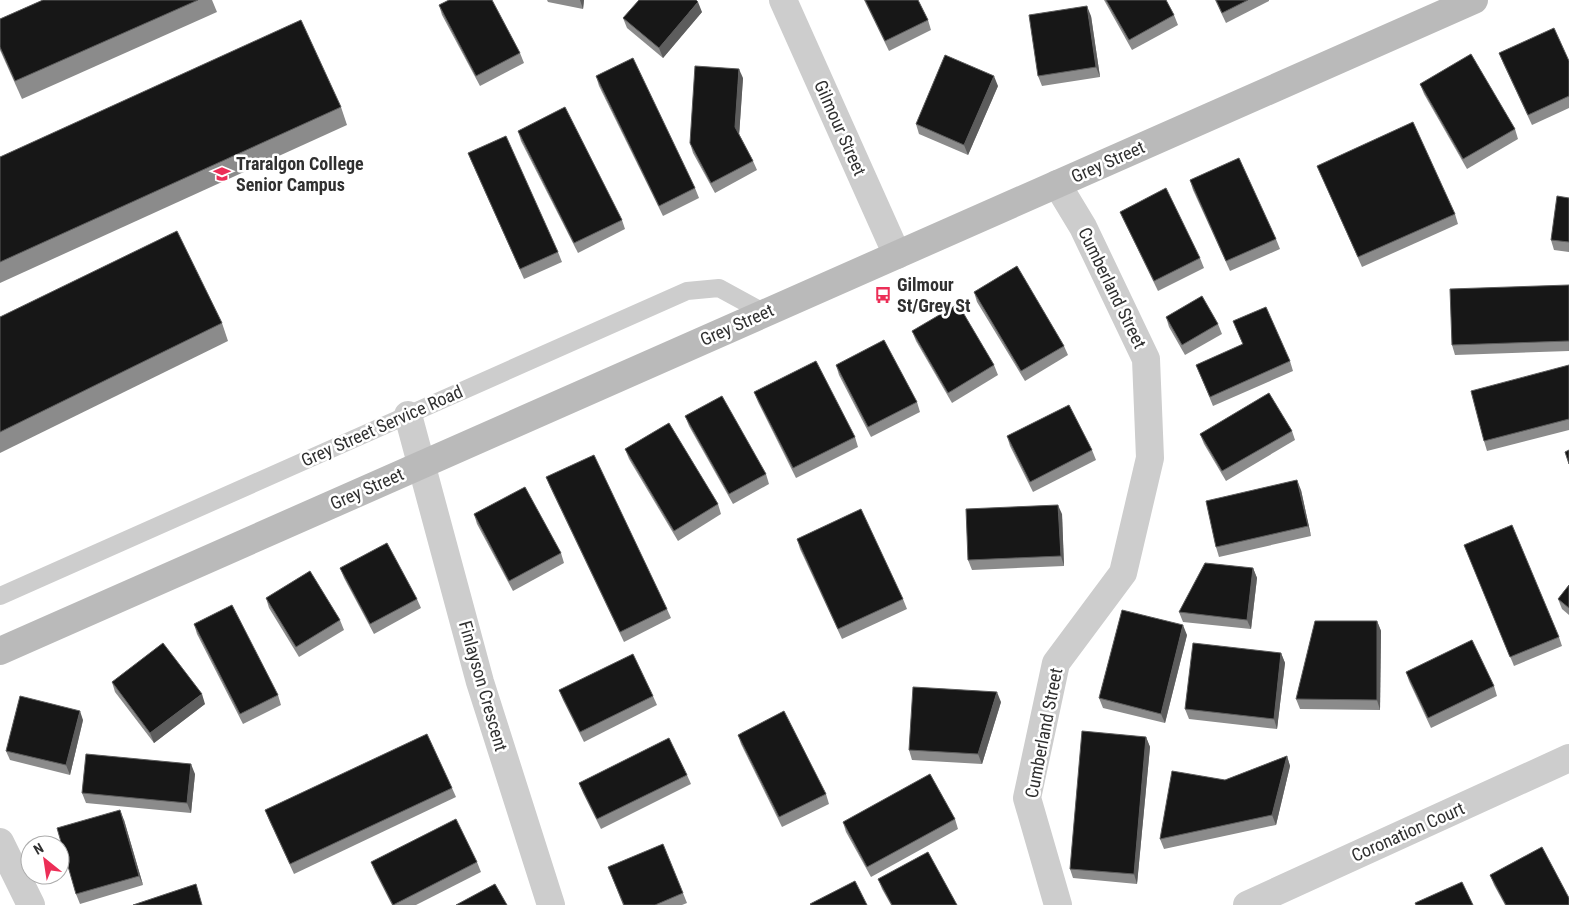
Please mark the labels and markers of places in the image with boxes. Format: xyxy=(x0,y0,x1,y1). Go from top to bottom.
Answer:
place label: Traralgon College Senior Campus xyxy=(236,153,364,195)
school or university icon: Traralgon College Senior Campus xyxy=(212,164,232,184)
place label: Gilmour St/Grey St xyxy=(897,274,971,316)
bus stop icon: Gilmour St/Grey St xyxy=(873,285,893,305)

